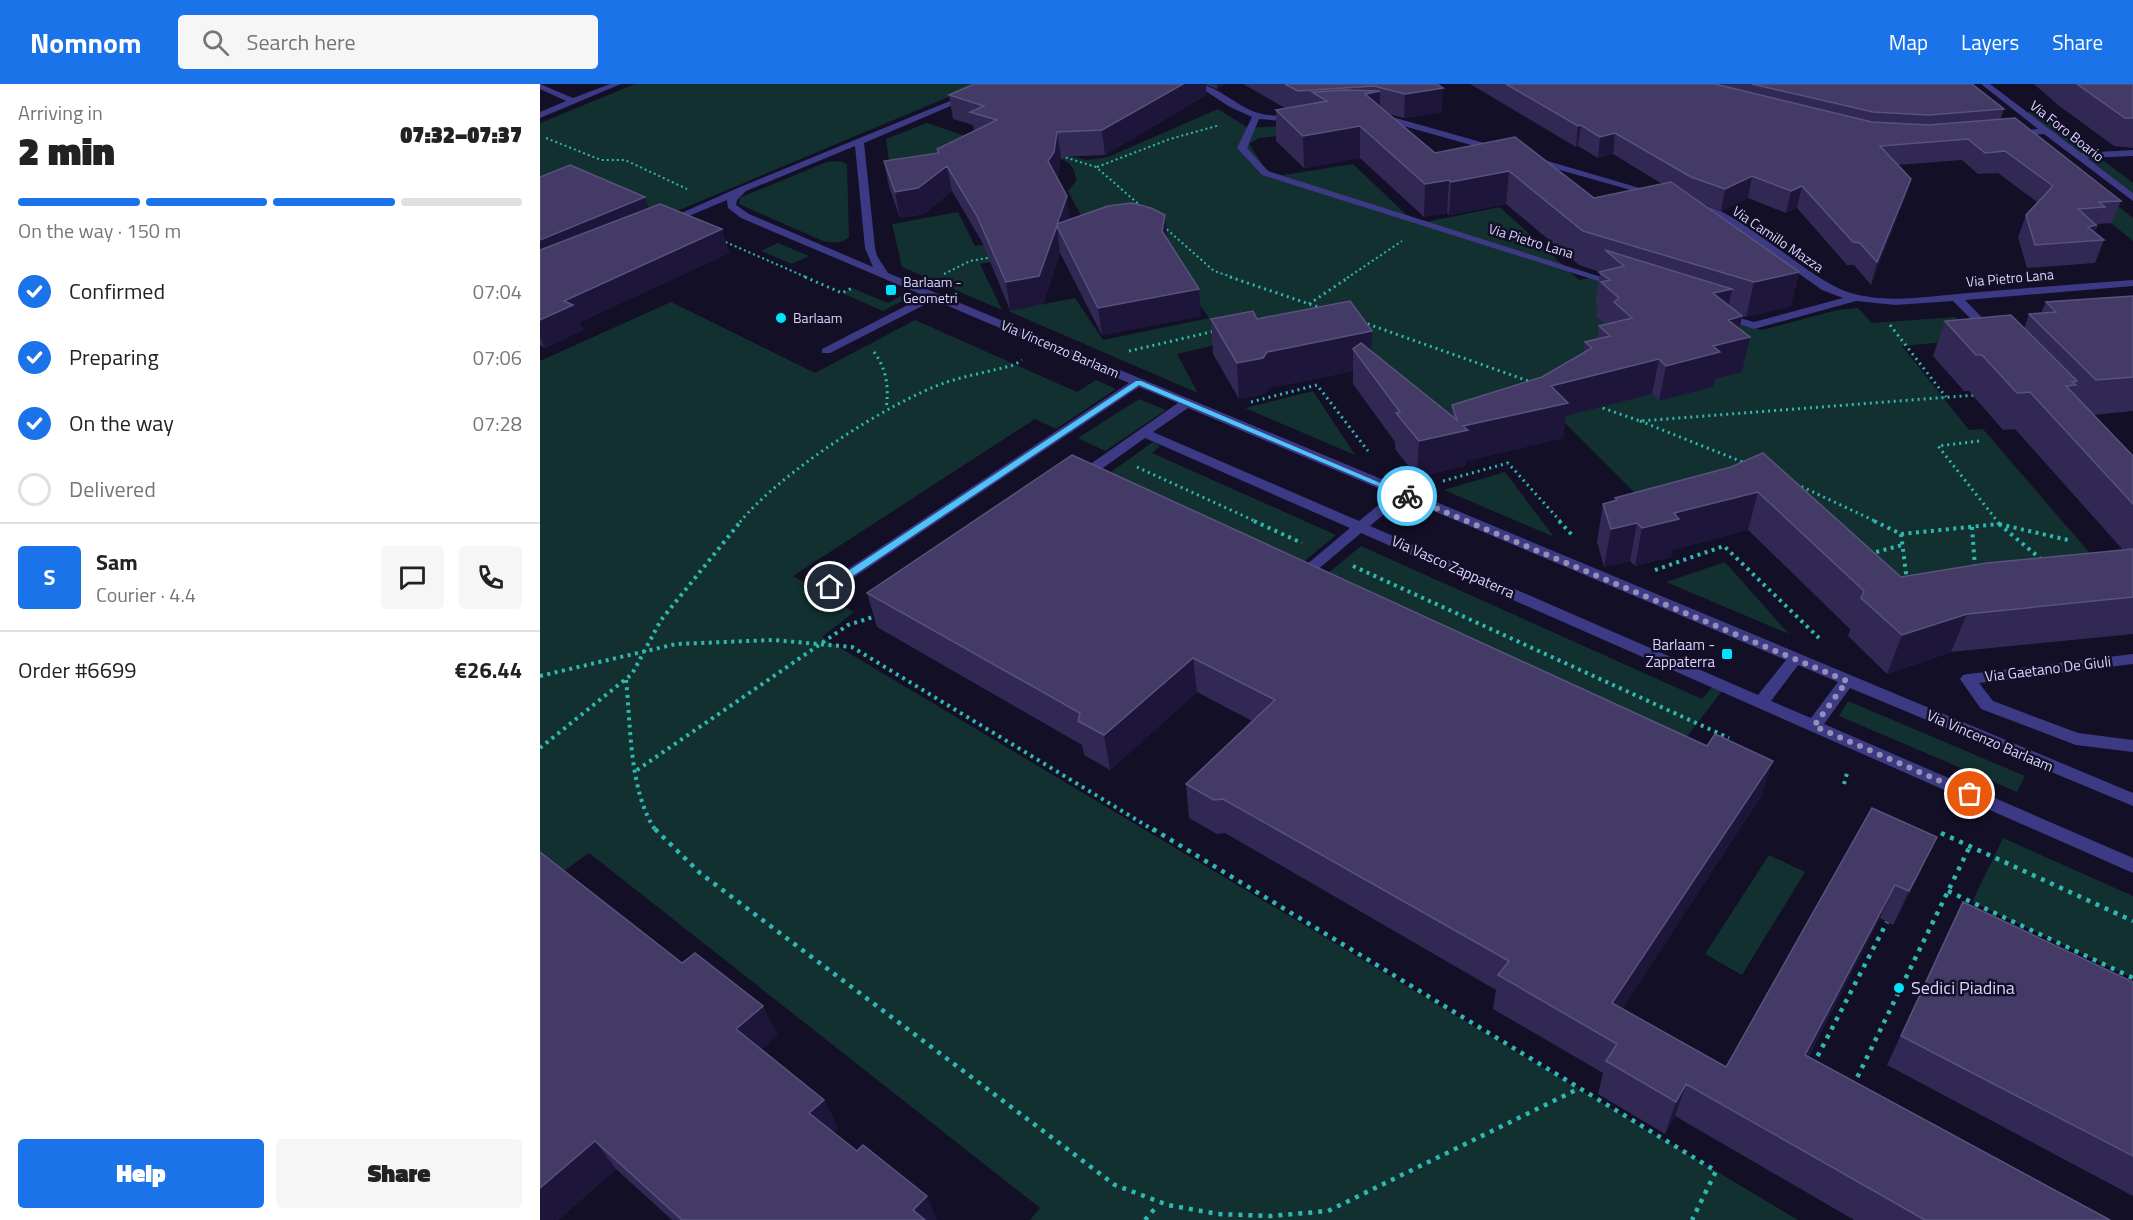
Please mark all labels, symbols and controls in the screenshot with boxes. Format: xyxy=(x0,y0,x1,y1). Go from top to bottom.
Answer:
search box xyxy=(178,15,598,69)
text: Nomnom xyxy=(30,21,142,64)
text: Search here xyxy=(247,25,356,59)
icon: search xyxy=(199,26,232,59)
text: Map xyxy=(1889,26,1928,58)
text: Layers xyxy=(1961,26,2019,58)
text: Share xyxy=(2052,26,2103,58)
street label: Via Foro Boario xyxy=(2026,95,2109,166)
text: Arriving in xyxy=(18,97,103,128)
text: 07:32–07:37 xyxy=(400,118,522,152)
text: 2 min xyxy=(18,121,115,180)
street label: Via Camillo Mazza xyxy=(1728,200,1828,277)
text: On the way · 150 m xyxy=(18,215,181,246)
street label: Via Pietro Lana xyxy=(1486,218,1576,263)
street label: Via Pietro Lana xyxy=(1965,263,2055,292)
place label: Barlaam - Geometri xyxy=(903,271,962,308)
text: Confirmed xyxy=(69,274,165,308)
icon: check xyxy=(18,275,51,308)
text: 07:04 xyxy=(473,276,522,307)
marker: Barlaam - Geometri xyxy=(884,283,898,297)
place label: Barlaam xyxy=(793,307,842,328)
marker: Barlaam xyxy=(774,311,788,325)
street label: Via Vincenzo Barlaam xyxy=(998,314,1123,383)
text: Preparing xyxy=(69,340,159,374)
icon: check xyxy=(18,341,51,374)
text: 07:06 xyxy=(473,342,522,373)
text: On the way xyxy=(69,406,174,440)
icon: check xyxy=(18,407,51,440)
text: 07:28 xyxy=(473,408,522,439)
courier xyxy=(1377,466,1437,526)
text: Delivered xyxy=(69,472,156,506)
icon: bike xyxy=(1391,480,1424,513)
street label: Via Vasco Zappaterra xyxy=(1388,529,1519,604)
text: Sam xyxy=(96,545,138,579)
button: chat xyxy=(381,546,444,609)
button: phone xyxy=(459,546,522,609)
text: S xyxy=(44,560,55,594)
pin xyxy=(804,561,855,612)
icon: home xyxy=(813,570,846,603)
text: Courier · 4.4 xyxy=(96,579,196,610)
place label: Barlaam - Zappaterra xyxy=(1645,633,1715,673)
marker: Barlaam - Zappaterra xyxy=(1720,647,1734,661)
street label: Via Gaetano De Giuli xyxy=(1984,649,2112,688)
text: Order #6699 xyxy=(18,653,137,687)
text: €26.44 xyxy=(455,653,522,687)
street label: Via Vincenzo Barlaam xyxy=(1923,703,2057,778)
pin xyxy=(1944,768,1995,819)
icon: bag xyxy=(1953,777,1986,810)
place label: Sedici Piadina xyxy=(1911,974,2015,1001)
marker: Sedici Piadina xyxy=(1892,981,1906,995)
button: Help xyxy=(18,1139,264,1208)
button: Share xyxy=(276,1139,522,1208)

